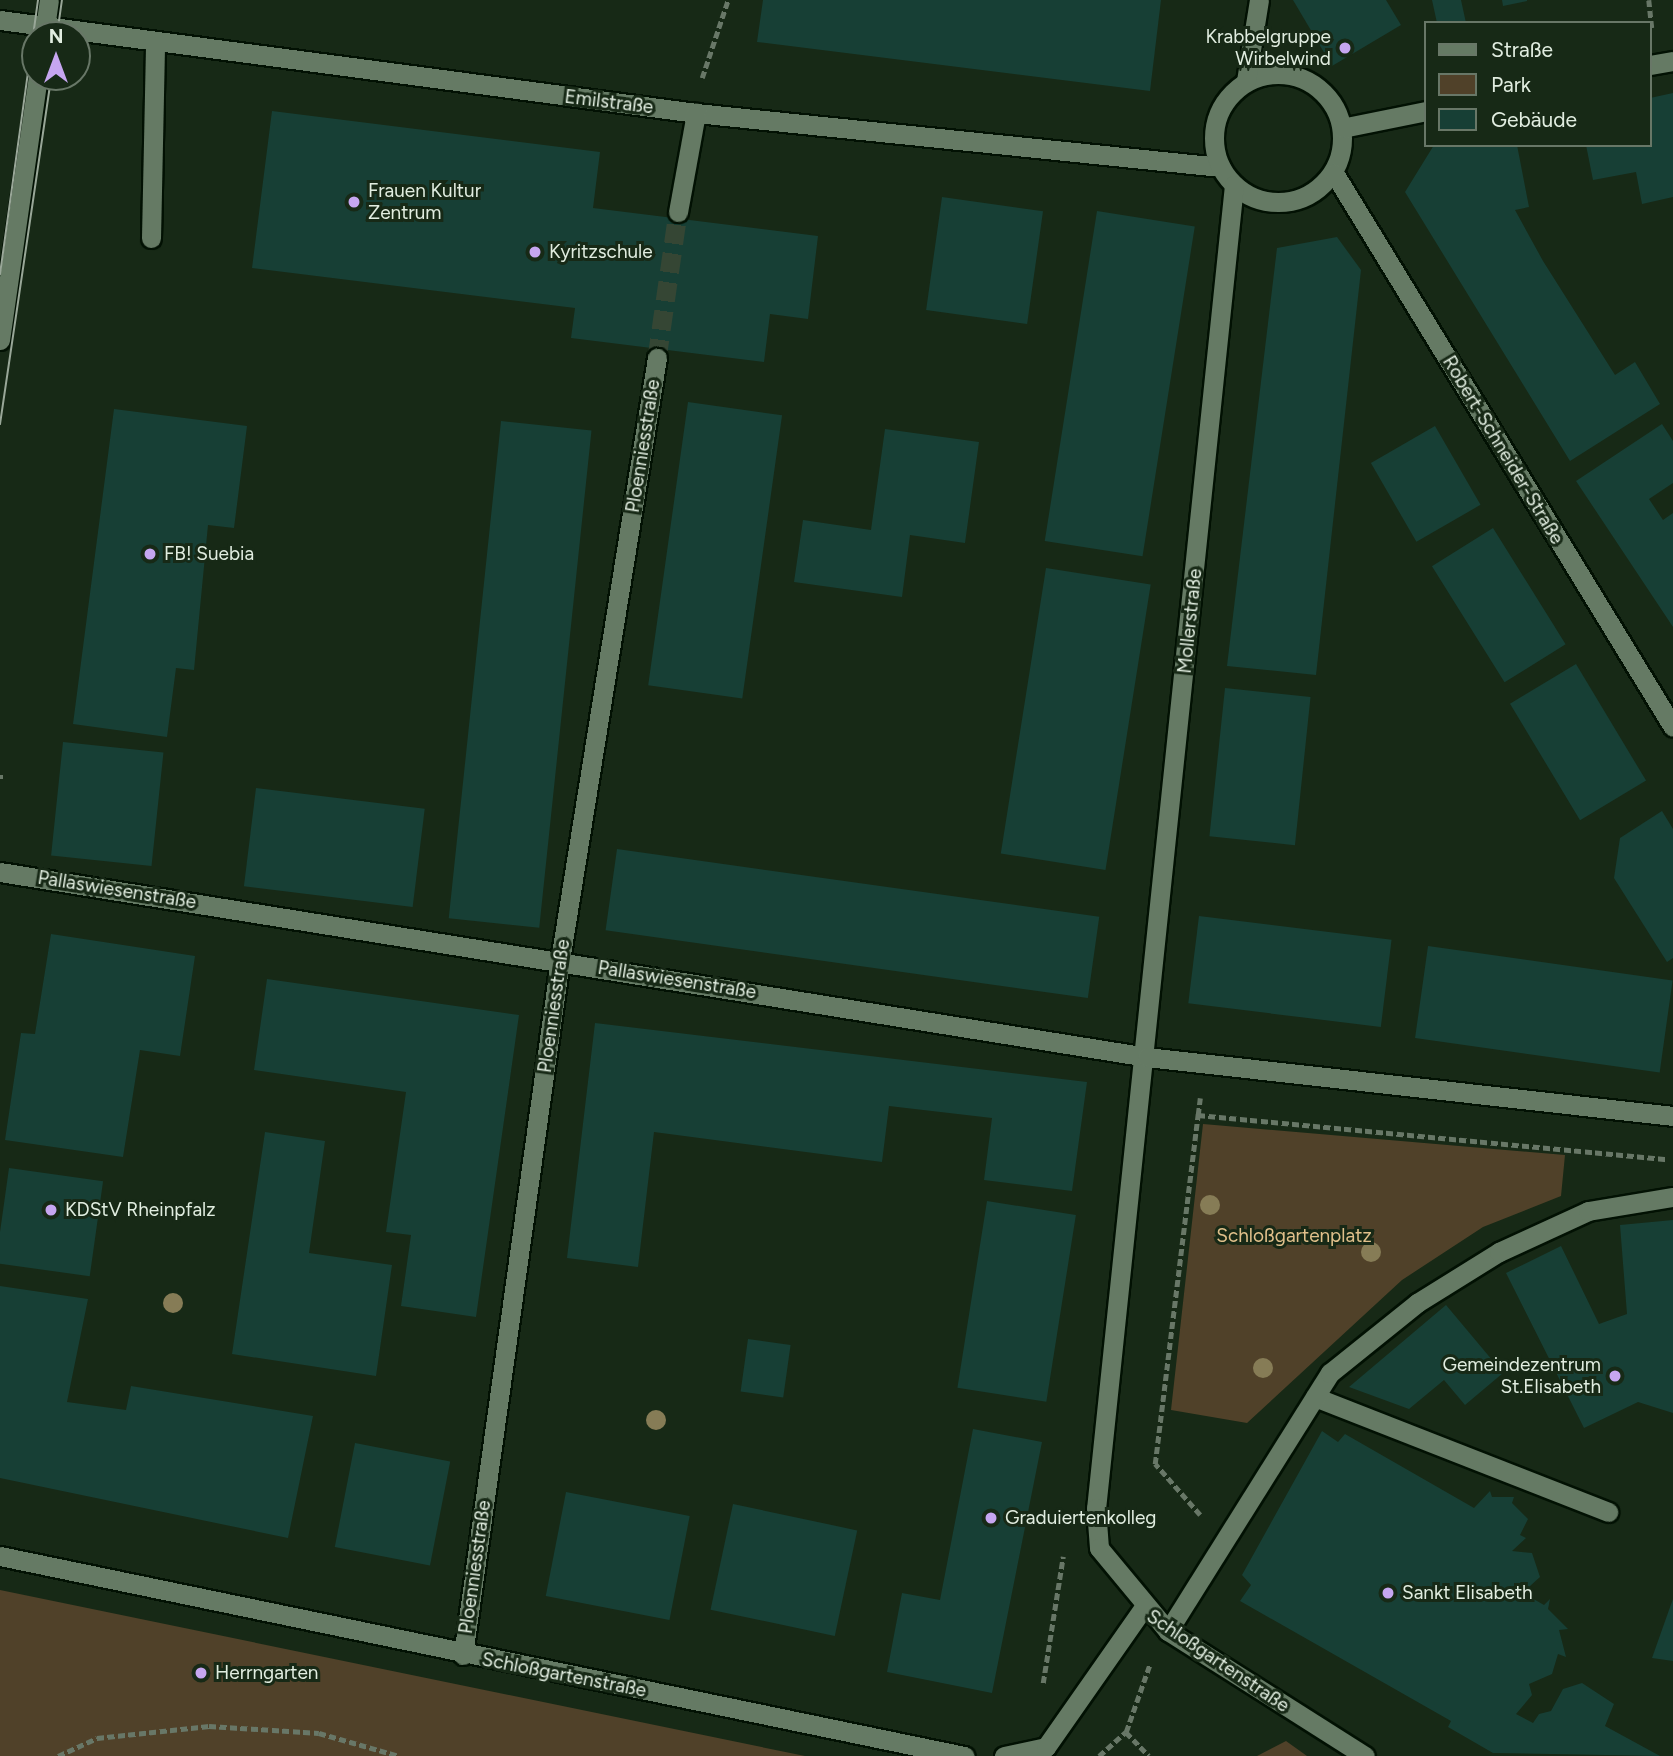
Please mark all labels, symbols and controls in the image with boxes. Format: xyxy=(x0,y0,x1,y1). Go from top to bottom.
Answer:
north arrow xyxy=(21,21,91,91)
legend xyxy=(1424,21,1652,147)
text: N xyxy=(49,25,63,48)
place label: Krabbelgruppe Wirbelwind xyxy=(1206,26,1331,70)
text: Straße xyxy=(1491,37,1553,62)
marker: Krabbelgruppe Wirbelwind xyxy=(1337,40,1353,56)
text: Park xyxy=(1491,72,1531,97)
street label: Emilstraße xyxy=(563,85,655,119)
text: Gebäude xyxy=(1491,107,1577,132)
place label: Frauen Kultur Zentrum xyxy=(368,180,481,224)
marker: Frauen Kultur Zentrum xyxy=(346,194,362,210)
place label: Kyritzschule xyxy=(549,241,653,263)
marker: Kyritzschule xyxy=(527,244,543,260)
street label: Robert-Schneider-Straße xyxy=(1438,352,1568,548)
street label: Ploenniesstraße xyxy=(621,378,665,514)
place label: FB! Suebia xyxy=(164,543,254,565)
marker: FB! Suebia xyxy=(142,546,158,562)
street label: Mollerstraße xyxy=(1173,567,1207,675)
street label: Pallaswiesenstraße xyxy=(36,866,198,914)
street label: Ploenniesstraße xyxy=(533,938,575,1074)
street label: Pallaswiesenstraße xyxy=(596,956,758,1004)
place label: KDStV Rheinpfalz xyxy=(65,1199,216,1221)
marker: KDStV Rheinpfalz xyxy=(43,1202,59,1218)
park label: Schloßgartenplatz xyxy=(1216,1225,1372,1247)
place label: Gemeindezentrum St.Elisabeth xyxy=(1442,1354,1601,1398)
marker: Gemeindezentrum St.Elisabeth xyxy=(1607,1368,1623,1384)
street label: Ploenniesstraße xyxy=(454,1499,496,1635)
place label: Graduiertenkolleg xyxy=(1005,1507,1157,1529)
marker: Graduiertenkolleg xyxy=(983,1510,999,1526)
place label: Sankt Elisabeth xyxy=(1402,1582,1533,1604)
marker: Sankt Elisabeth xyxy=(1380,1585,1396,1601)
street label: Schloßgartenstraße xyxy=(1142,1605,1294,1717)
street label: Schloßgartenstraße xyxy=(480,1648,648,1702)
place label: Herrngarten xyxy=(215,1662,318,1684)
marker: Herrngarten xyxy=(193,1665,209,1681)

